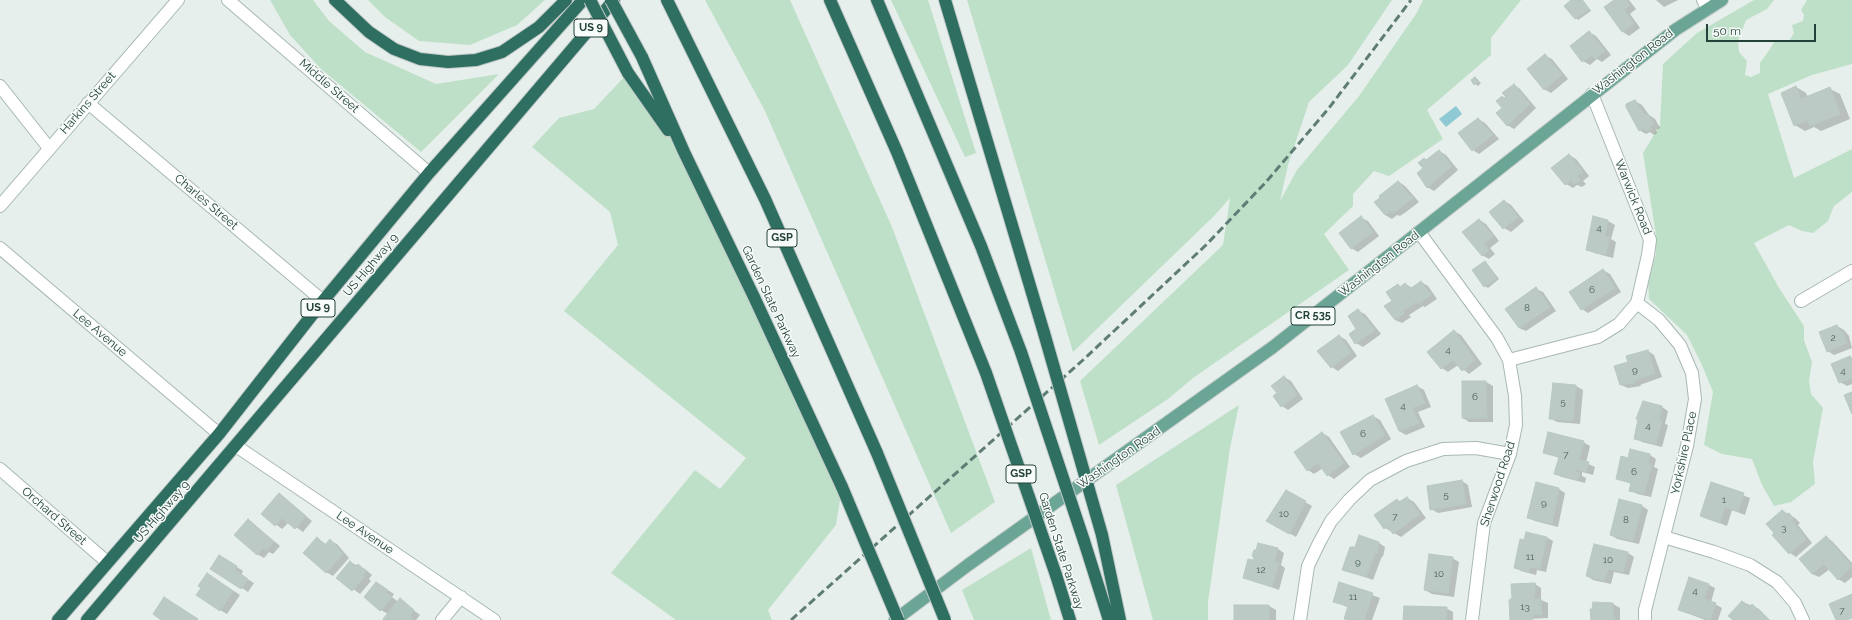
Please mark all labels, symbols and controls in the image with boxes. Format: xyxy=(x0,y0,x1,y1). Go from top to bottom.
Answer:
scale bar xyxy=(1708,16,1818,42)
road number: US 9 xyxy=(574,19,608,37)
text: 50 m xyxy=(1713,24,1741,38)
street label: Washington Road xyxy=(1590,26,1676,98)
street label: Middle Street xyxy=(296,56,362,116)
street label: Harkins Street xyxy=(57,69,119,137)
street label: Warwick Road xyxy=(1611,157,1655,237)
street label: Charles Street xyxy=(171,171,241,233)
house number: 4 xyxy=(1596,222,1602,234)
street label: Washington Road xyxy=(1336,228,1422,300)
road number: GSP xyxy=(767,229,797,247)
street label: US Highway 9 xyxy=(341,231,401,299)
street label: Garden State Parkway xyxy=(739,243,803,361)
house number: 6 xyxy=(1589,284,1595,296)
road number: US 9 xyxy=(301,299,335,317)
house number: 8 xyxy=(1524,302,1530,314)
street label: Lee Avenue xyxy=(70,306,130,360)
road number: CR 535 xyxy=(1291,307,1335,325)
house number: 2 xyxy=(1830,332,1836,344)
house number: 4 xyxy=(1445,344,1451,356)
house number: 9 xyxy=(1632,364,1638,376)
house number: 4 xyxy=(1840,365,1846,377)
house number: 6 xyxy=(1472,391,1478,403)
house number: 5 xyxy=(1560,396,1566,408)
house number: 4 xyxy=(1400,400,1406,412)
street label: Yorkshire Place xyxy=(1668,410,1700,496)
house number: 4 xyxy=(1645,420,1651,432)
street label: Washington Road xyxy=(1075,424,1163,492)
house number: 6 xyxy=(1360,428,1366,440)
street label: Sherwood Road xyxy=(1477,440,1519,528)
house number: 7 xyxy=(1563,449,1569,461)
road number: GSP xyxy=(1006,465,1036,483)
house number: 6 xyxy=(1631,466,1637,478)
street label: US Highway 9 xyxy=(131,478,193,546)
street label: Orchard Street xyxy=(19,484,89,548)
house number: 5 xyxy=(1443,489,1449,501)
street label: Garden State Parkway xyxy=(1035,491,1087,611)
house number: 1 xyxy=(1722,494,1726,506)
house number: 9 xyxy=(1541,497,1547,509)
house number: 10 xyxy=(1279,508,1289,520)
street label: Lee Avenue xyxy=(334,509,396,557)
house number: 7 xyxy=(1392,511,1398,523)
house number: 8 xyxy=(1623,514,1629,526)
house number: 3 xyxy=(1781,522,1787,534)
house number: 11 xyxy=(1526,551,1534,563)
house number: 10 xyxy=(1603,554,1613,566)
house number: 9 xyxy=(1355,556,1361,568)
house number: 12 xyxy=(1256,564,1266,576)
house number: 10 xyxy=(1434,568,1444,580)
house number: 4 xyxy=(1692,585,1698,597)
house number: 11 xyxy=(1349,591,1357,603)
house number: 13 xyxy=(1520,601,1530,613)
house number: 7 xyxy=(1839,605,1845,617)

